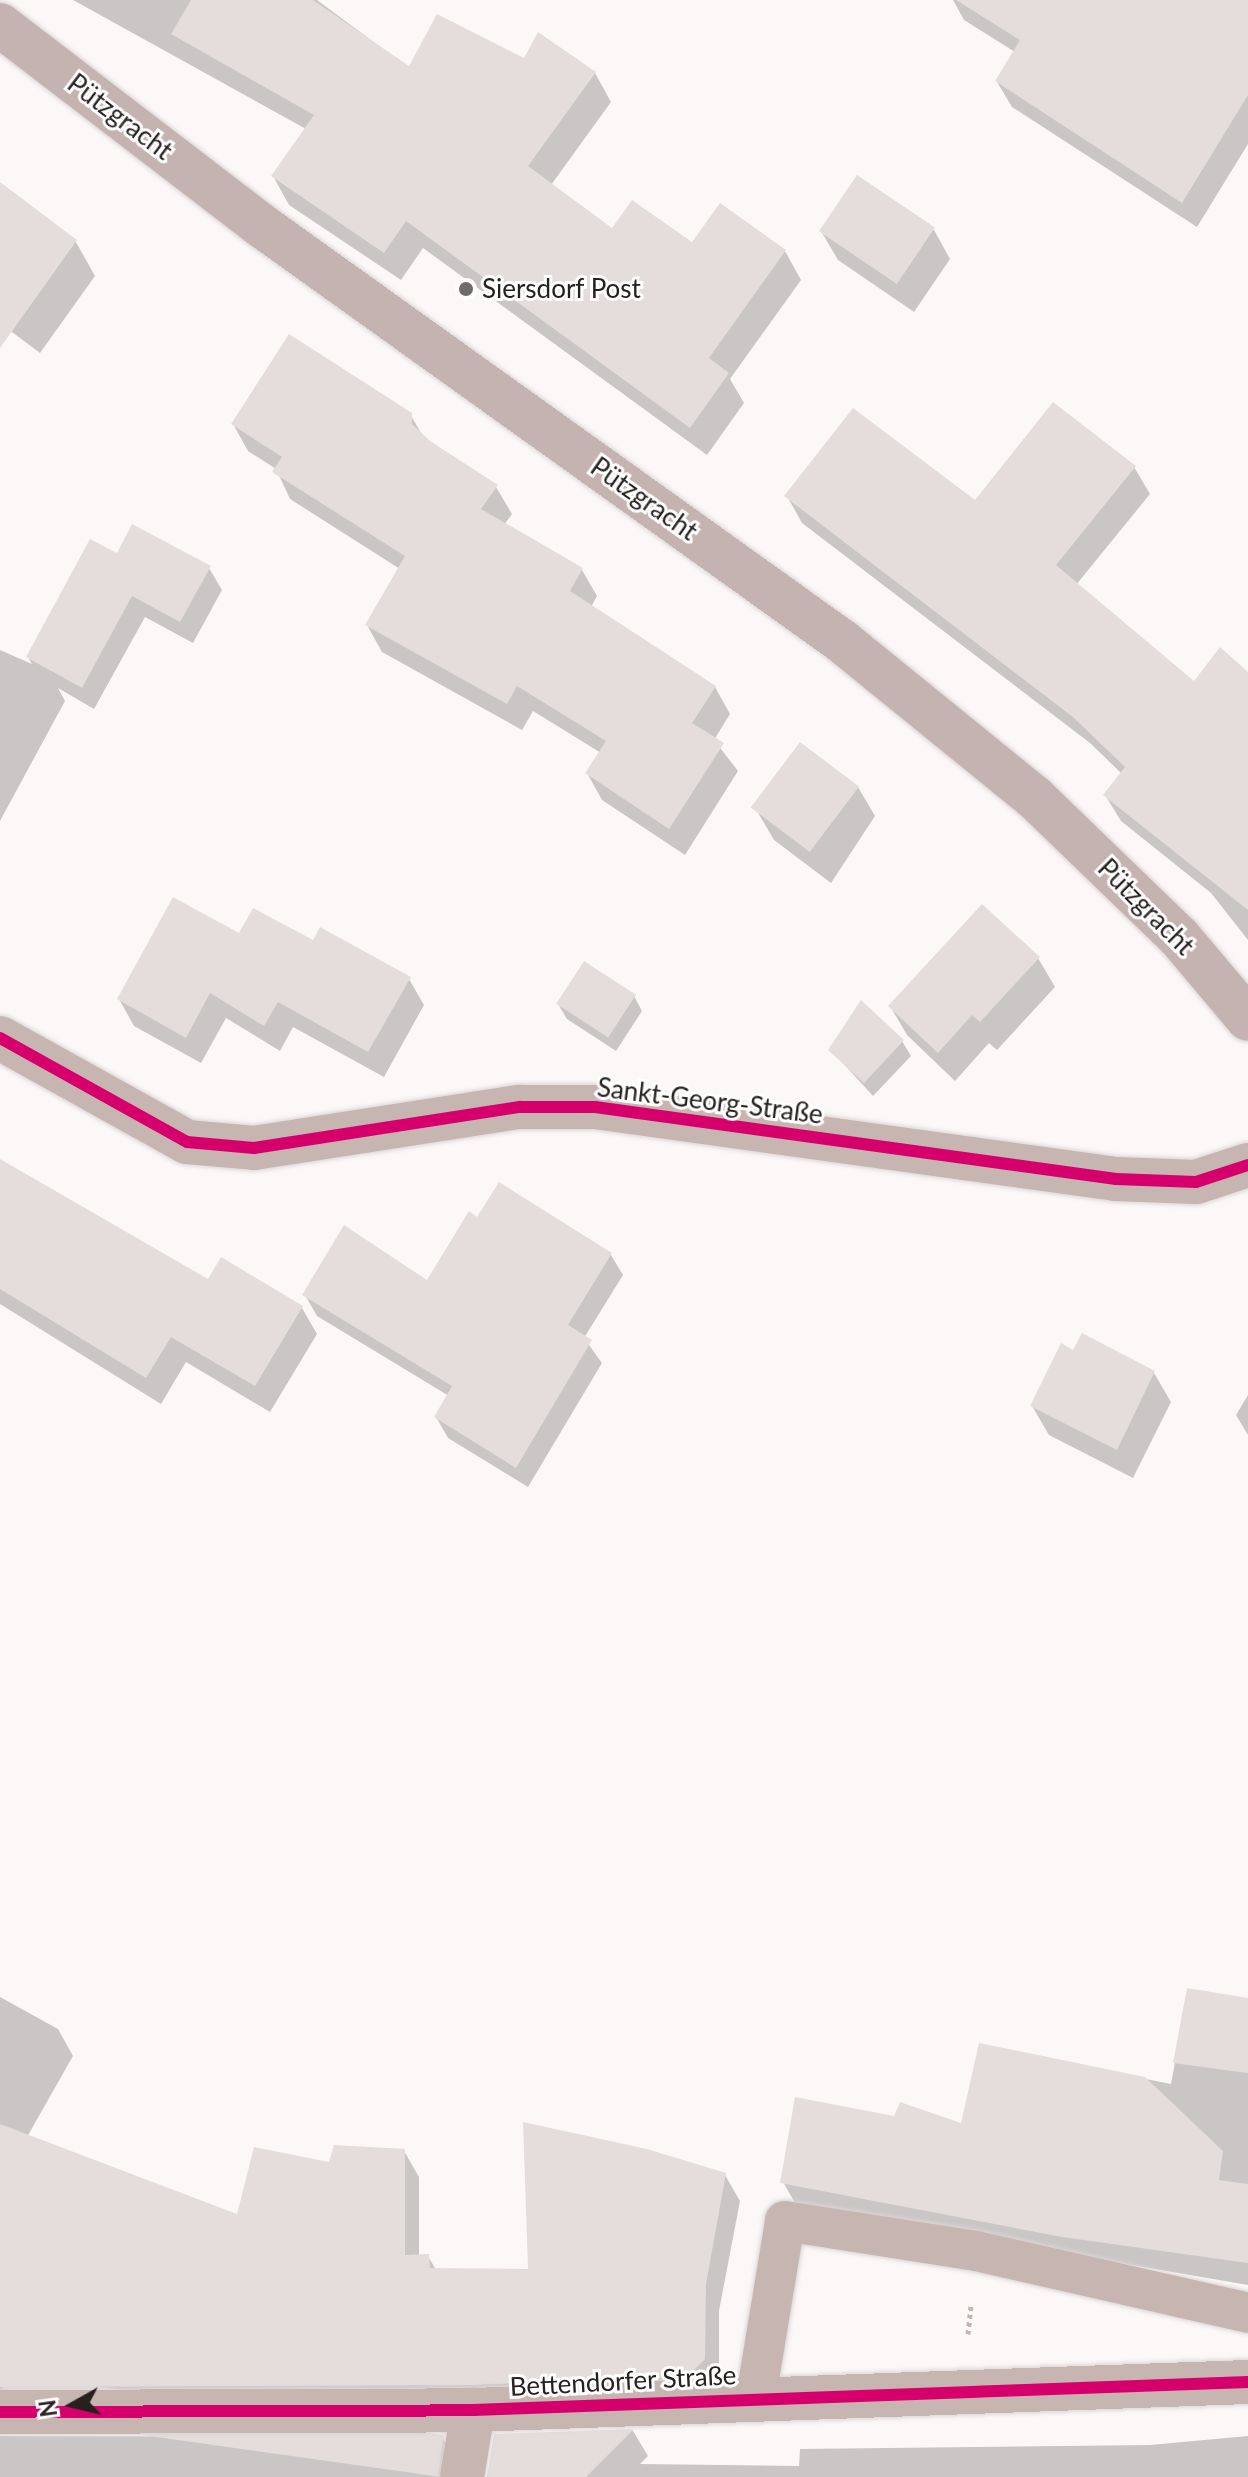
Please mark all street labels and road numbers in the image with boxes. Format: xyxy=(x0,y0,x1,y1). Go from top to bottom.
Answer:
street label: Pützgracht xyxy=(62,68,178,166)
street label: Pützgracht xyxy=(585,451,703,547)
street label: Pützgracht xyxy=(1092,853,1200,961)
street label: Sankt-Georg-Straße xyxy=(595,1072,825,1130)
street label: Bettendorfer Straße xyxy=(509,2359,737,2403)

